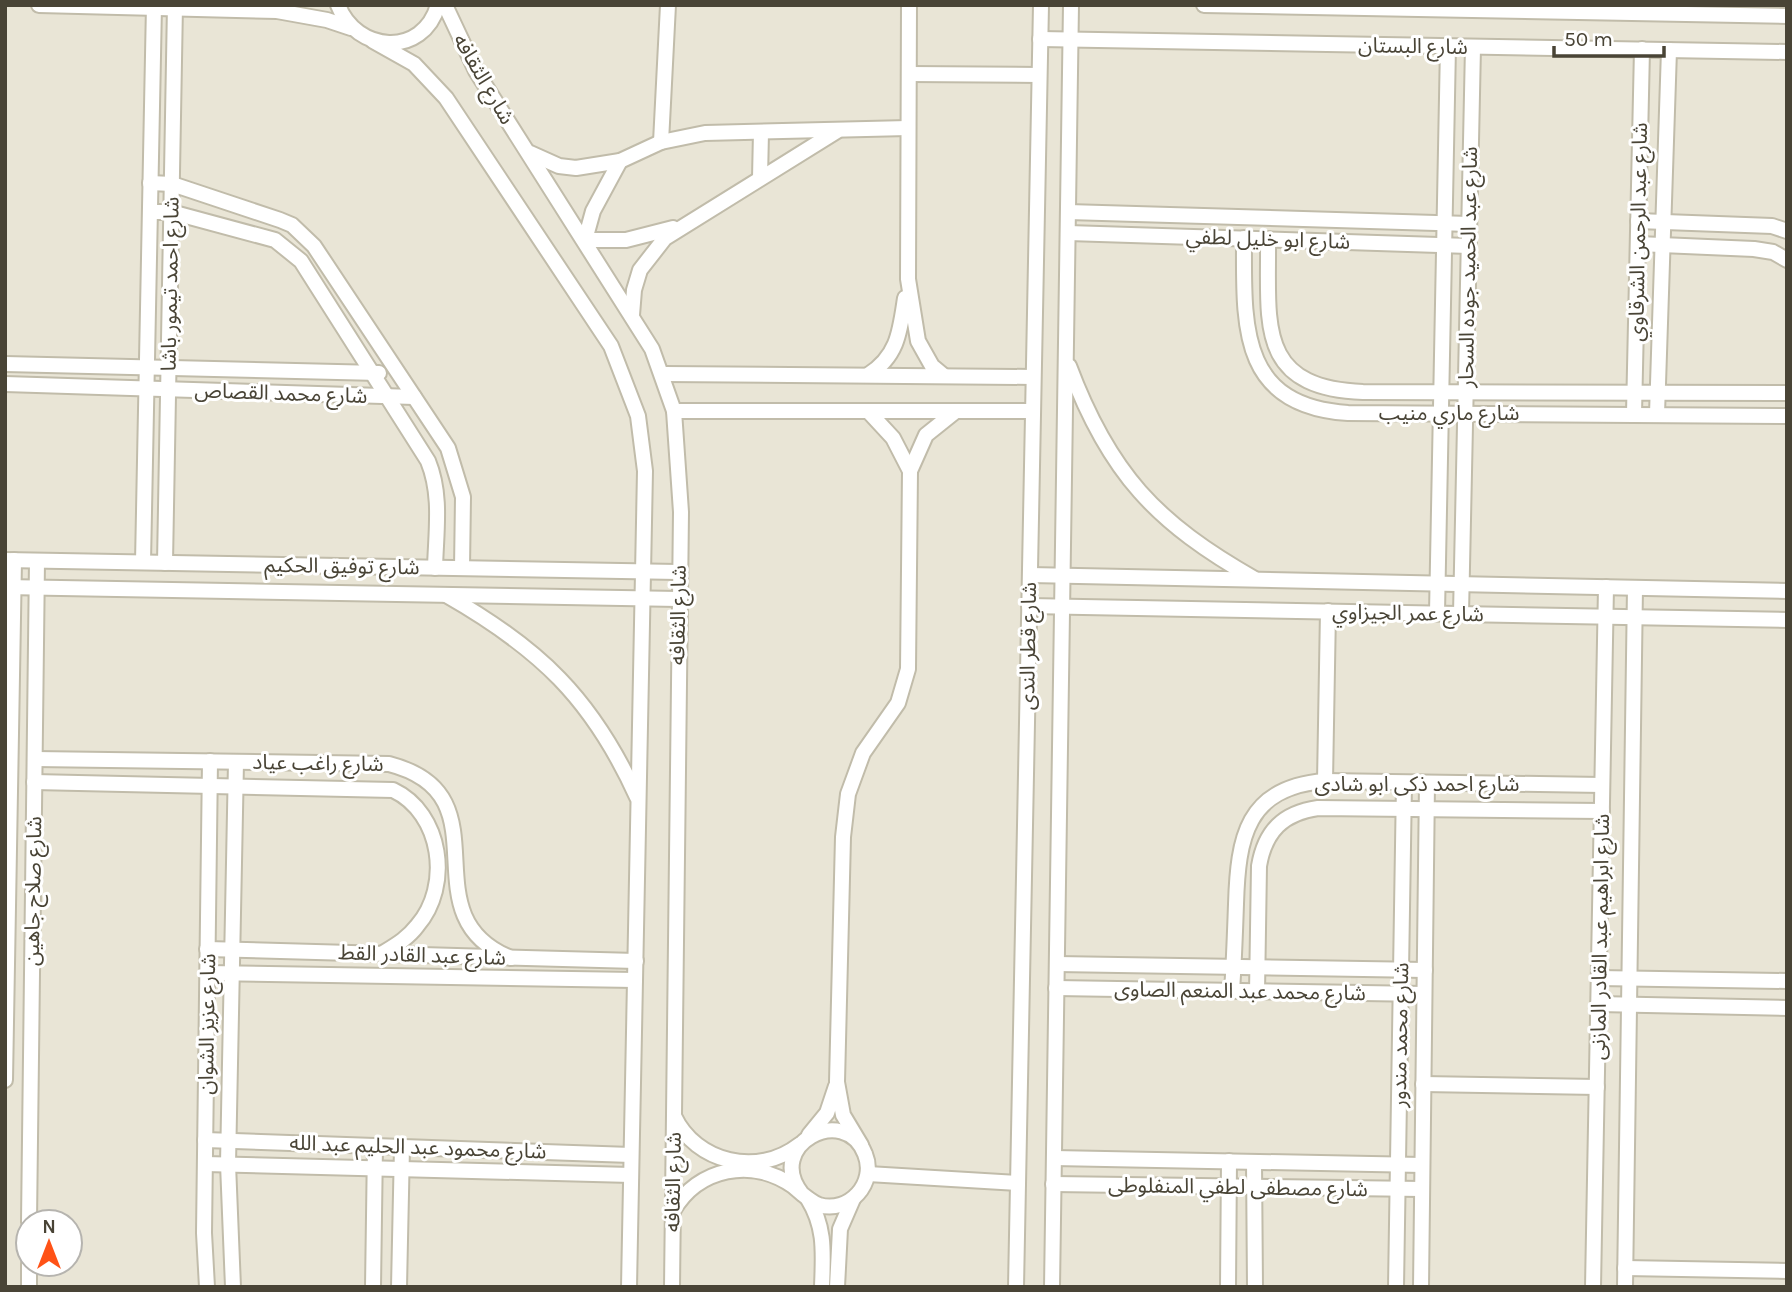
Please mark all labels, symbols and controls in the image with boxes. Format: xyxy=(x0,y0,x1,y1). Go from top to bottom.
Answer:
scale bar xyxy=(1554,14,1664,58)
text: 50 m xyxy=(1564,27,1613,51)
street label: شارع الثقافه xyxy=(446,30,519,130)
street label: شارع البستان xyxy=(1358,33,1468,62)
street label: شارع عبد الرحمن الشرقاوي xyxy=(1624,122,1656,342)
street label: شارع عبد الحميد جوده السحار xyxy=(1454,146,1485,389)
street label: شارع احمد تيمور باشا xyxy=(156,196,187,372)
street label: شارع ابو خليل لطفي xyxy=(1185,224,1351,258)
street label: شارع محمد القصاص xyxy=(194,378,368,411)
street label: شارع ماري منيب xyxy=(1379,401,1519,429)
street label: شارع توفيق الحكيم xyxy=(264,553,420,582)
street label: شارع الثقافه xyxy=(665,565,694,665)
street label: شارع قطر الندى xyxy=(1015,582,1044,710)
street label: شارع عمر الجيزاوي xyxy=(1332,600,1484,630)
street label: شارع راغب عياد xyxy=(252,750,384,779)
street label: شارع احمد ذكى ابو شادى xyxy=(1315,772,1519,799)
street label: شارع ابراهيم عبد القادر المازنى xyxy=(1586,814,1617,1061)
street label: شارع صلاح جاهين xyxy=(20,816,49,966)
street label: شارع عبد القادر القط xyxy=(338,940,506,973)
street label: شارع عزيز الشوان xyxy=(194,953,223,1095)
street label: شارع محمد مندور xyxy=(1387,962,1416,1109)
street label: شارع محمد عبد المنعم الصاوى xyxy=(1114,977,1366,1008)
street label: شارع محمود عبد الحليم عبد الله xyxy=(289,1131,547,1166)
street label: شارع الثقافه xyxy=(660,1132,689,1232)
street label: شارع مصطفى لطفي المنفلوطى xyxy=(1108,1173,1368,1205)
north arrow xyxy=(14,1208,84,1278)
text: N xyxy=(42,1216,56,1238)

